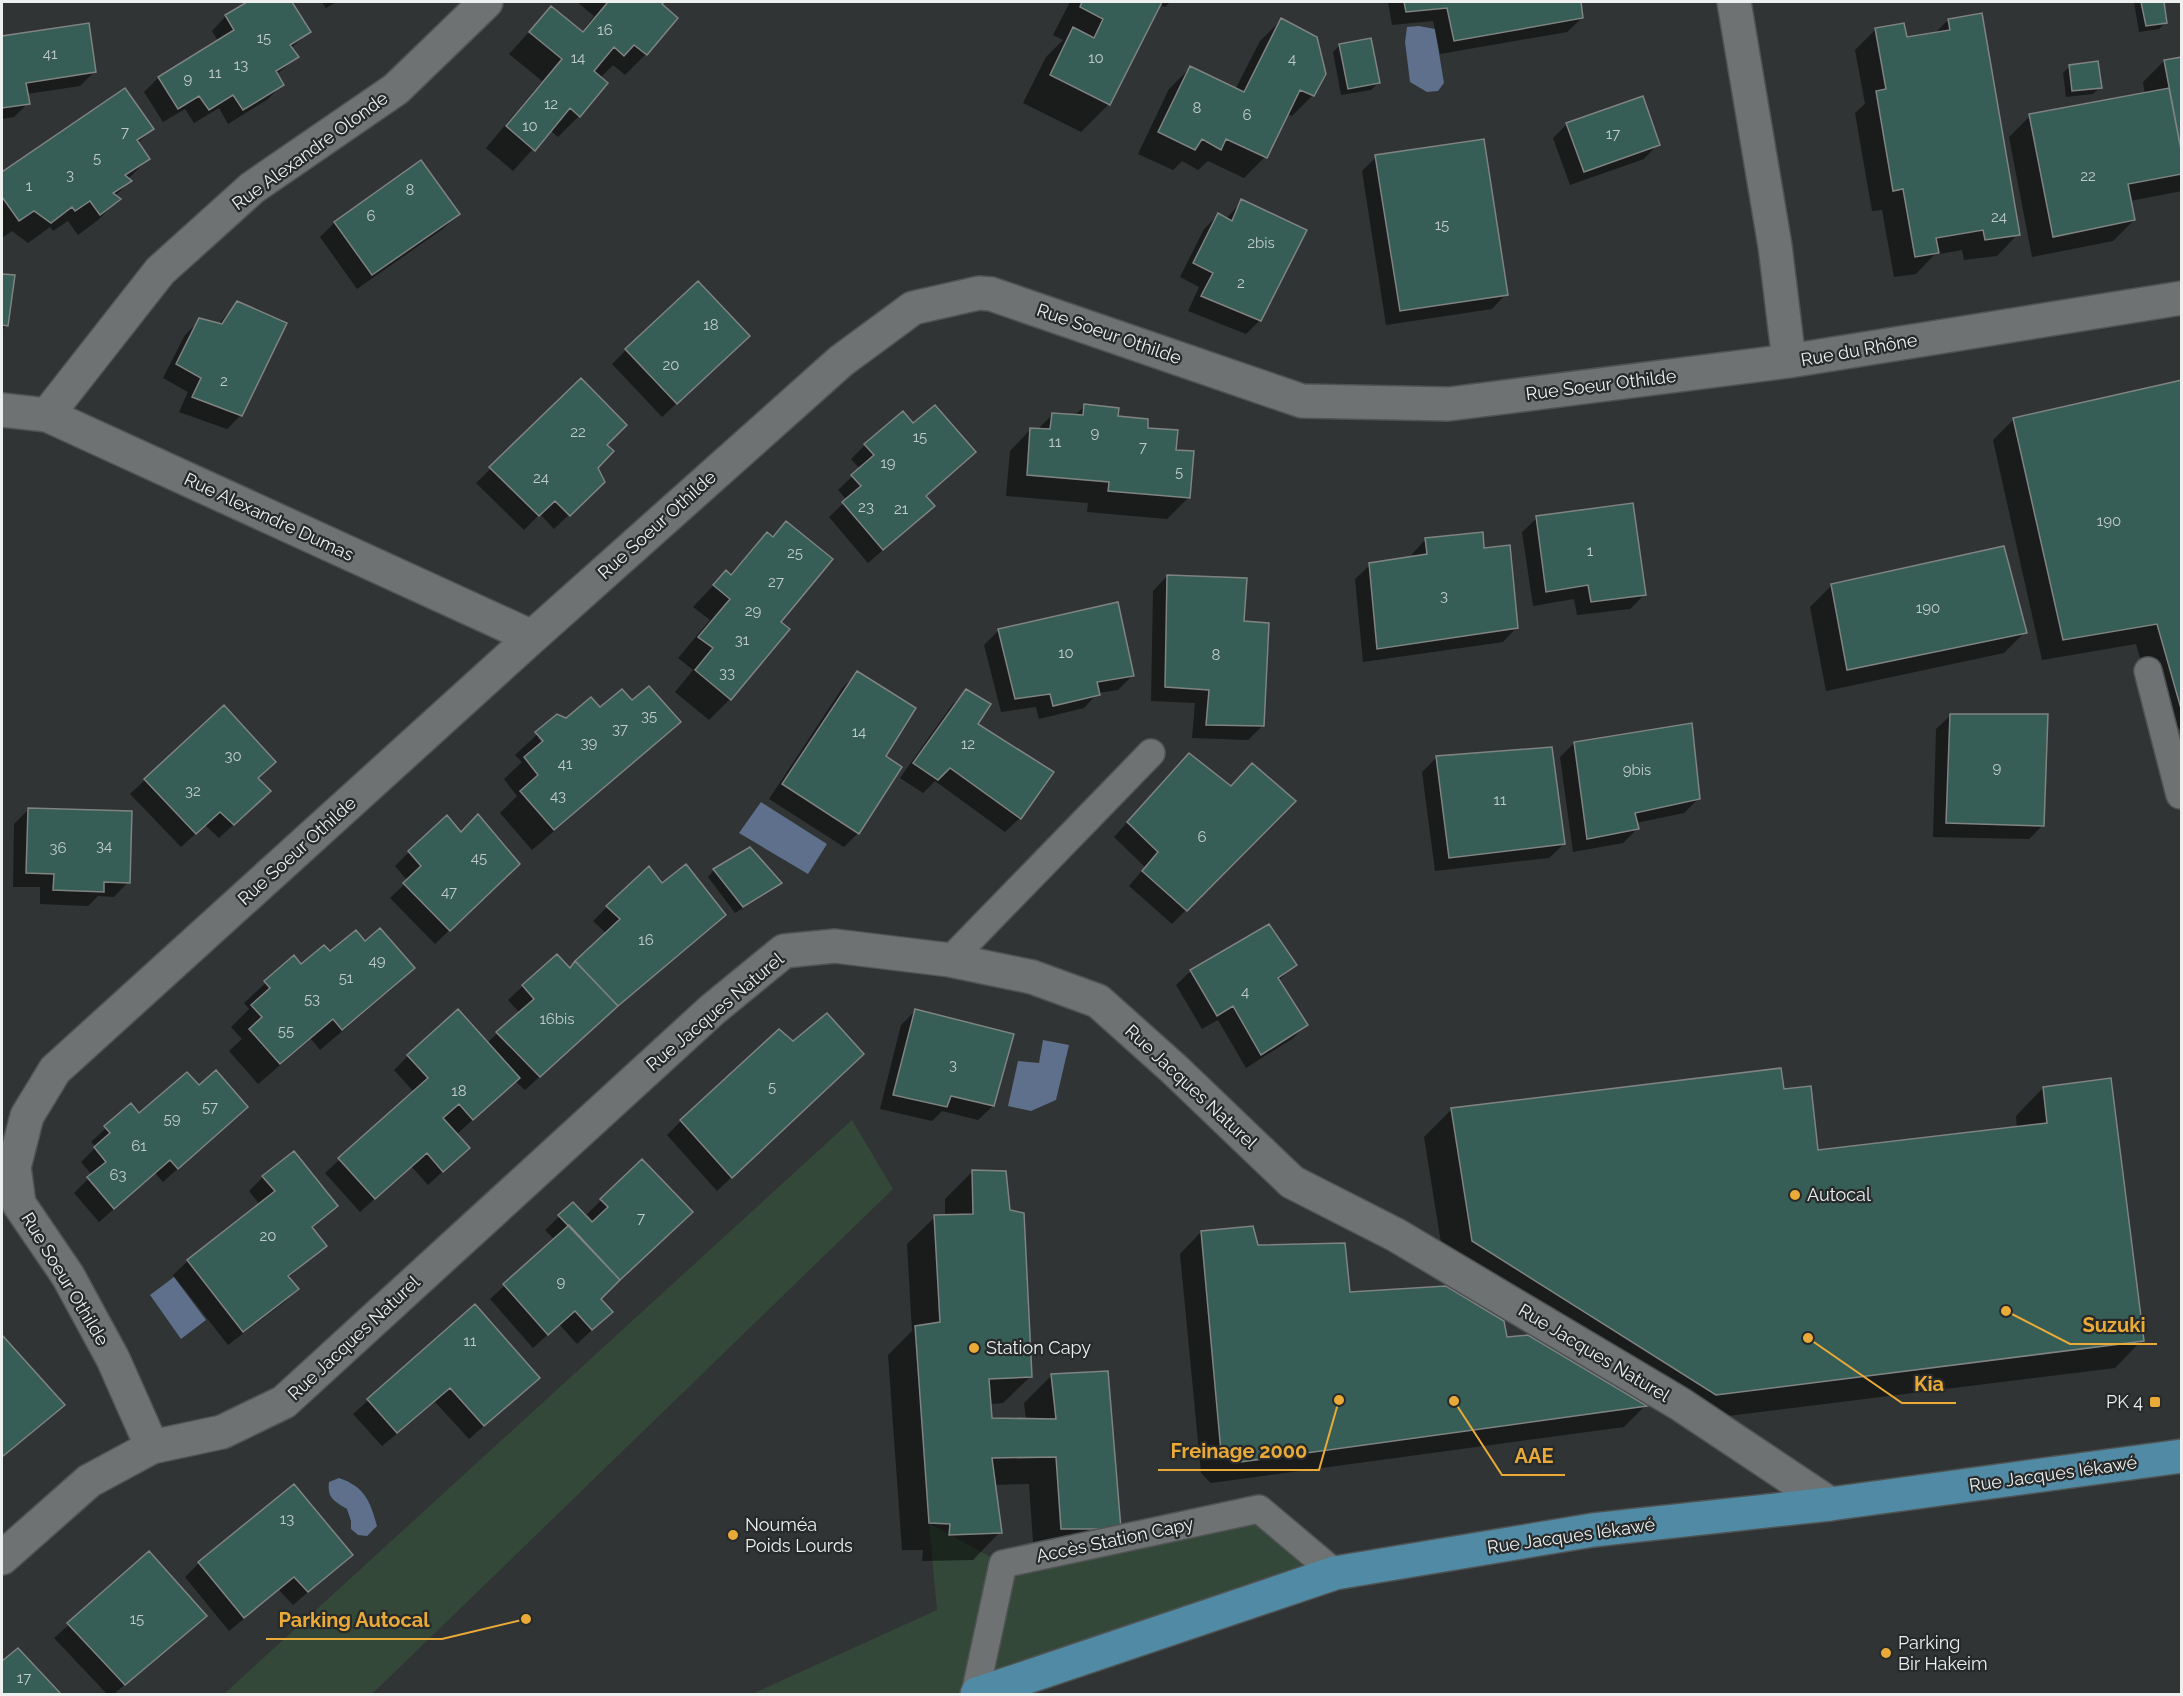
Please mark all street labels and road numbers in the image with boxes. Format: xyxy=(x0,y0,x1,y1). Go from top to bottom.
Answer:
street label: Rue Alexandre Olonde xyxy=(228,87,392,214)
street label: Rue Soeur Othilde xyxy=(1034,299,1185,368)
street label: Rue du Rhône xyxy=(1799,329,1919,370)
street label: Rue Soeur Othilde xyxy=(1524,365,1678,404)
street label: Rue Soeur Othilde xyxy=(593,466,720,583)
street label: Rue Alexandre Dumas xyxy=(181,468,358,565)
street label: Rue Soeur Othilde xyxy=(233,792,360,909)
street label: Rue Jacques Naturel xyxy=(642,948,788,1075)
street label: Rue Jacques Naturel xyxy=(1121,1020,1262,1153)
street label: Rue Soeur Othilde xyxy=(17,1208,114,1349)
street label: Rue Jacques Naturel xyxy=(283,1271,424,1404)
street label: Rue Jacques Naturel xyxy=(1515,1299,1674,1406)
street label: Rue Jacques Iékawé xyxy=(1968,1451,2139,1496)
street label: Accès Station Capy xyxy=(1034,1513,1196,1566)
street label: Rue Jacques Iékawé xyxy=(1486,1513,1657,1558)

